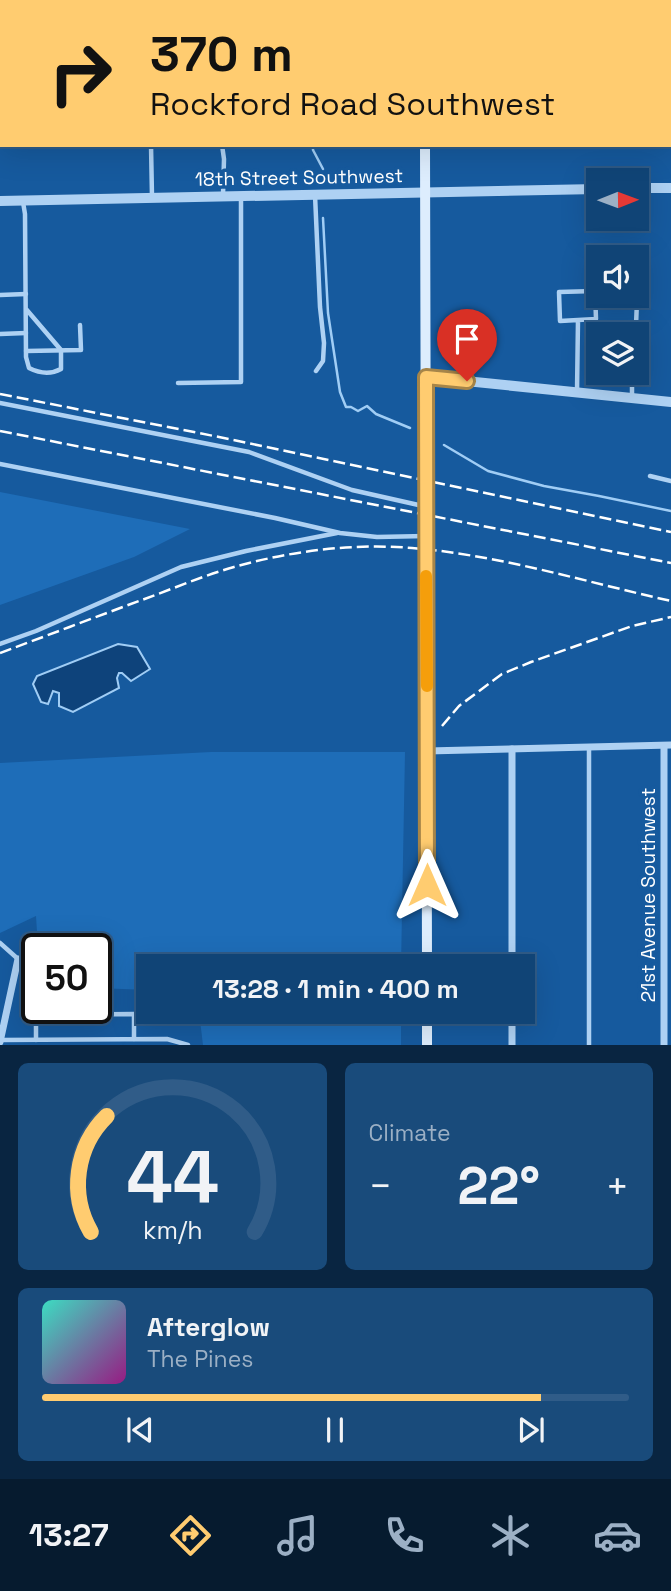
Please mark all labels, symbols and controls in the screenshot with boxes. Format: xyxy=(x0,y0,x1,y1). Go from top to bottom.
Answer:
text: 370 m xyxy=(150,23,293,85)
icon: right xyxy=(35,28,126,119)
text: Rockford Road Southwest xyxy=(150,84,555,124)
street label: 18th Street Southwest xyxy=(195,163,403,192)
north arrow xyxy=(586,168,649,231)
map controls xyxy=(586,168,649,385)
button: sound xyxy=(586,245,649,308)
pin xyxy=(437,309,497,381)
icon: arrive xyxy=(448,320,486,358)
button: layers xyxy=(586,322,649,385)
street label: 21st Avenue Southwest xyxy=(636,788,661,1002)
position arrow xyxy=(390,848,464,922)
speed limit sign: 50 xyxy=(21,933,112,1024)
text: 13:28 · 1 min · 400 m xyxy=(212,972,459,1006)
text: Climate xyxy=(369,1118,451,1148)
text: 44 xyxy=(126,1131,219,1224)
text: 22° xyxy=(458,1153,540,1219)
text: − xyxy=(369,1162,392,1210)
text: + xyxy=(605,1162,629,1210)
text: km/h xyxy=(142,1214,202,1246)
text: Afterglow xyxy=(147,1310,270,1344)
text: The Pines xyxy=(147,1344,253,1374)
icon: previous xyxy=(121,1411,159,1449)
icon: pause xyxy=(316,1411,354,1449)
icon: next xyxy=(512,1411,550,1449)
icon: directions xyxy=(166,1511,215,1560)
icon: music xyxy=(273,1511,322,1560)
icon: phone xyxy=(380,1511,429,1560)
icon: climate xyxy=(486,1511,535,1560)
icon: car xyxy=(593,1511,642,1560)
text: 13:27 xyxy=(29,1515,109,1555)

